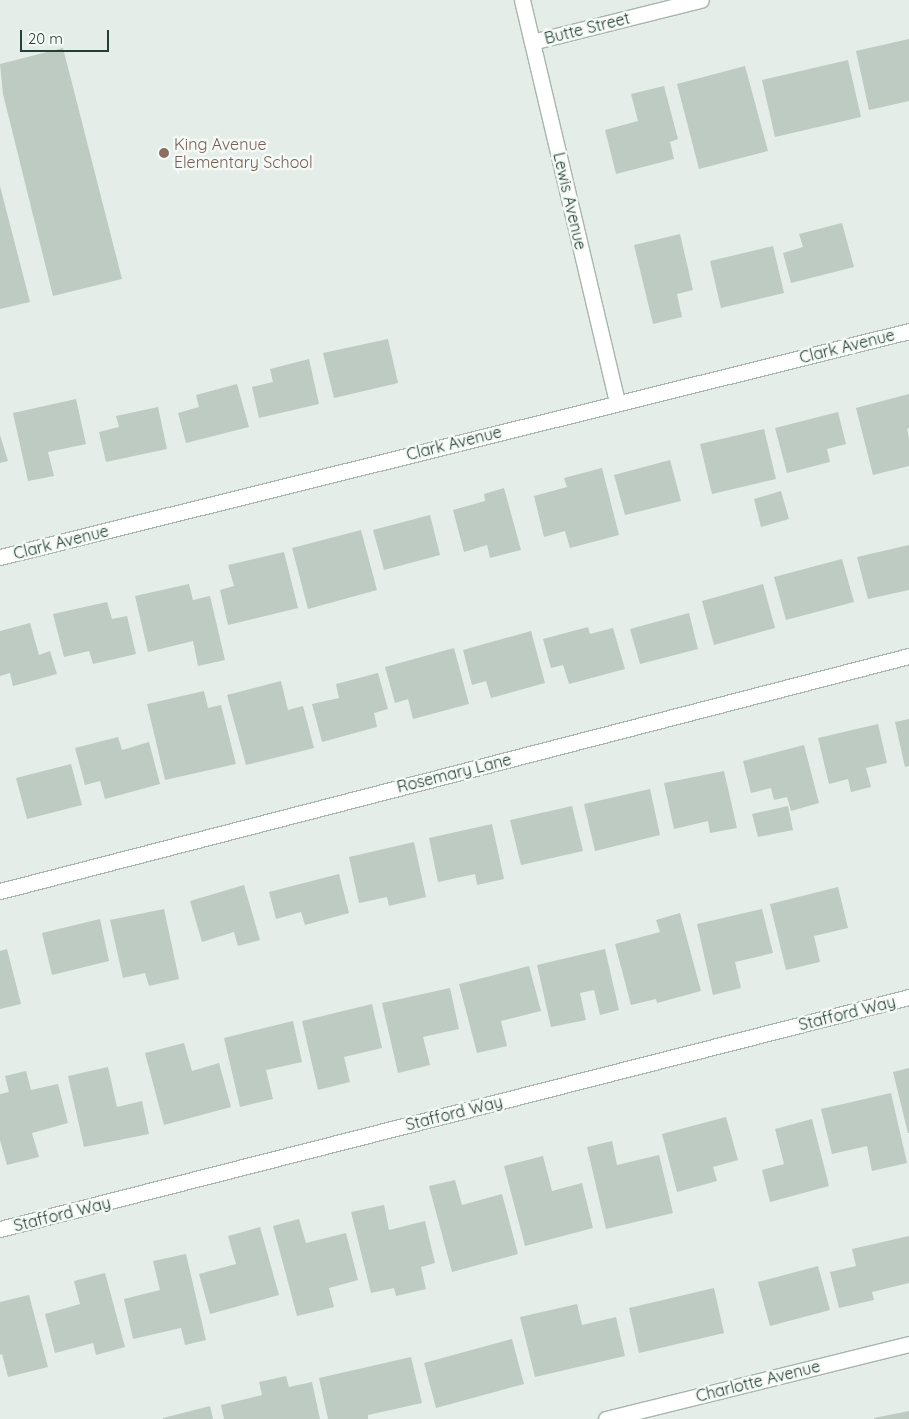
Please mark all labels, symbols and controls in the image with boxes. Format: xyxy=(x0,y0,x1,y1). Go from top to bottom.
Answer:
street label: Butte Street xyxy=(542,8,632,48)
scale bar xyxy=(22,20,111,52)
text: 20 m xyxy=(28,29,63,48)
place label: King Avenue Elementary School xyxy=(174,134,313,172)
marker: King Avenue Elementary School xyxy=(158,147,170,159)
street label: Lewis Avenue xyxy=(549,150,591,252)
street label: Clark Avenue xyxy=(797,325,897,367)
street label: Clark Avenue xyxy=(404,422,504,464)
street label: Clark Avenue xyxy=(11,521,111,563)
street label: Rosemary Lane xyxy=(395,750,513,796)
street label: Stafford Way xyxy=(797,992,897,1034)
street label: Stafford Way xyxy=(404,1092,504,1134)
street label: Stafford Way xyxy=(12,1193,112,1235)
street label: Charlotte Avenue xyxy=(694,1356,822,1406)

